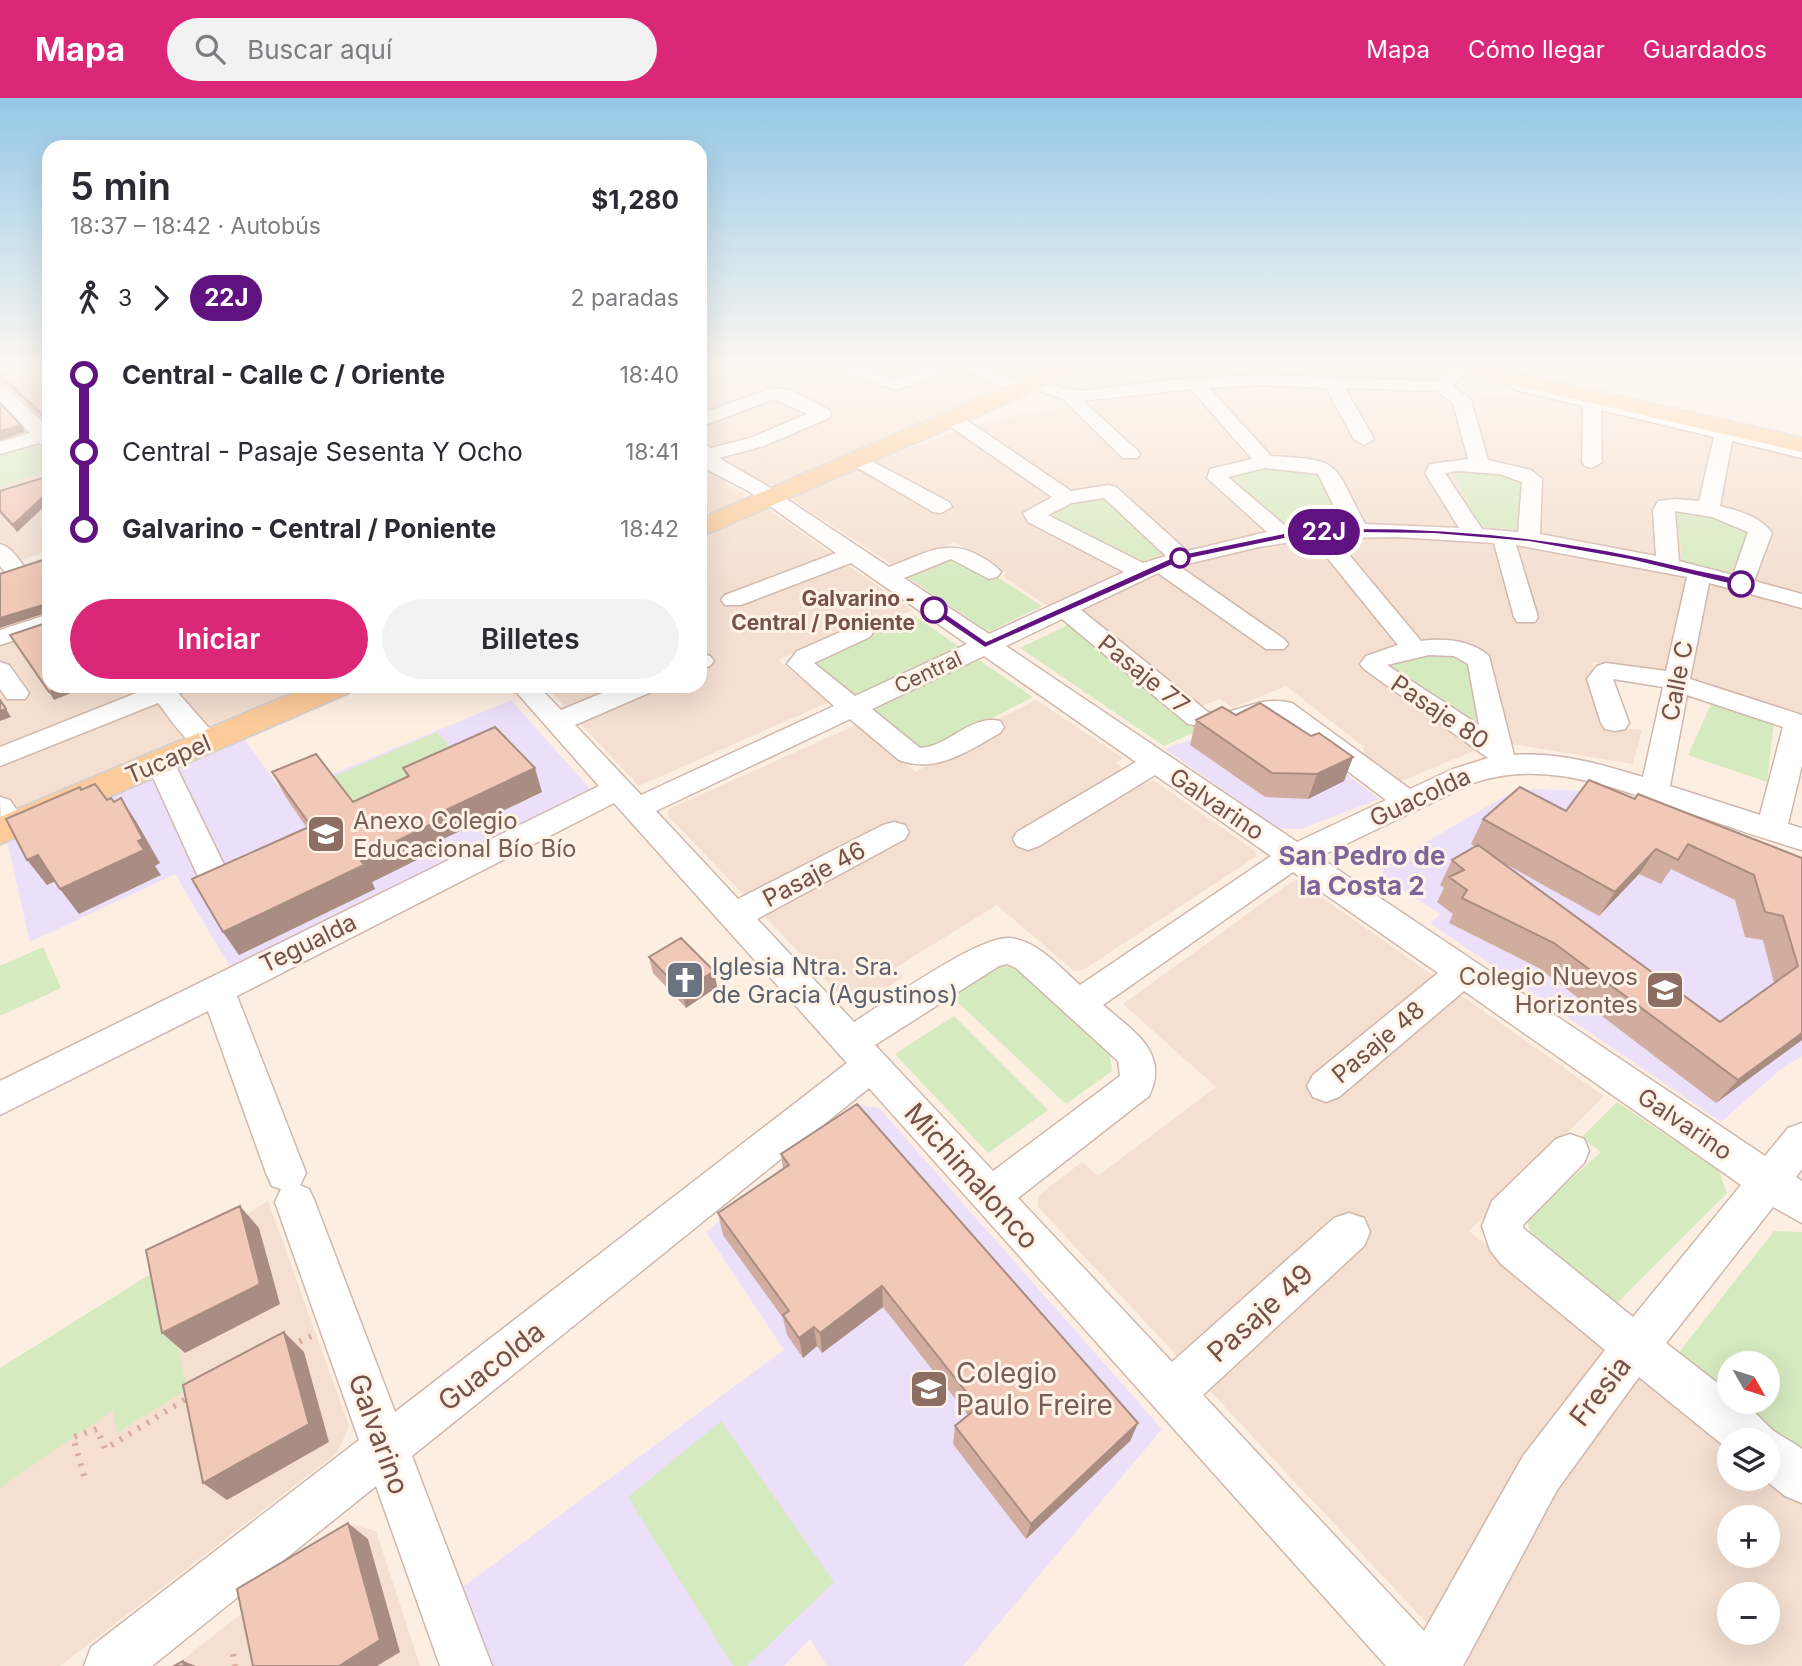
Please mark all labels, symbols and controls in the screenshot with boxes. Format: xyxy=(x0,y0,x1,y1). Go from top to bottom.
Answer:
search box xyxy=(167,18,657,81)
text: Mapa xyxy=(35,29,125,69)
icon: search xyxy=(191,30,229,68)
text: Buscar aquí xyxy=(247,34,392,65)
text: Mapa xyxy=(1366,35,1430,64)
text: Cómo llegar xyxy=(1468,35,1605,64)
text: Guardados xyxy=(1643,35,1767,64)
text: 5 min xyxy=(70,163,171,209)
text: $1,280 xyxy=(591,184,679,215)
text: 18:37 – 18:42 · Autobús xyxy=(70,212,321,240)
icon: walk xyxy=(70,279,108,317)
icon: forward xyxy=(142,279,180,317)
text: 22J xyxy=(204,283,248,312)
text: 3 xyxy=(118,284,132,312)
text: 2 paradas xyxy=(571,284,679,312)
text: Central - Calle C / Oriente xyxy=(122,359,445,390)
text: 18:40 xyxy=(619,361,679,389)
text: Central - Pasaje Sesenta Y Ocho xyxy=(122,436,523,467)
text: 18:41 xyxy=(625,438,679,466)
line badge: 22J xyxy=(1284,509,1364,555)
text: Galvarino - Central / Poniente xyxy=(122,513,496,544)
text: 18:42 xyxy=(620,515,679,543)
text: 22J xyxy=(1302,517,1346,546)
unlabelled marker xyxy=(1170,548,1190,568)
unlabelled marker xyxy=(1728,571,1754,597)
place label: Galvarino - Central / Poniente xyxy=(731,586,915,635)
marker: Galvarino - Central / Poniente xyxy=(921,597,947,623)
button: Iniciar xyxy=(70,599,368,679)
button: Billetes xyxy=(382,599,679,679)
street label: Pasaje 77 xyxy=(1092,628,1196,720)
street label: Calle C xyxy=(1655,639,1699,723)
street label: Central xyxy=(890,646,966,698)
street label: Pasaje 80 xyxy=(1386,669,1494,755)
street label: Tucapel xyxy=(121,728,215,790)
street label: Guacolda xyxy=(1365,761,1475,833)
street label: Galvarino xyxy=(1164,762,1270,846)
place label: Anexo Colegio Educacional Bío Bío xyxy=(353,806,576,863)
school or university icon: Anexo Colegio Educacional Bío Bío xyxy=(305,813,347,855)
street label: Pasaje 46 xyxy=(758,835,870,913)
district label: San Pedro de la Costa 2 xyxy=(1279,840,1445,901)
street label: Tegualda xyxy=(255,907,361,979)
place label: Iglesia Ntra. Sra. de Gracia (Agustinos) xyxy=(712,952,958,1009)
church icon: Iglesia Ntra. Sra. de Gracia (Agustinos) xyxy=(664,959,706,1001)
place label: Colegio Nuevos Horizontes xyxy=(1459,962,1638,1019)
school or university icon: Colegio Nuevos Horizontes xyxy=(1644,969,1686,1011)
street label: Pasaje 48 xyxy=(1326,995,1430,1089)
street label: Galvarino xyxy=(1632,1082,1738,1166)
street label: Michimalonco xyxy=(898,1096,1046,1256)
street label: Pasaje 49 xyxy=(1200,1257,1320,1369)
street label: Guacolda xyxy=(431,1314,551,1418)
street label: Fresia xyxy=(1562,1349,1638,1433)
north arrow xyxy=(1717,1351,1780,1414)
map controls xyxy=(1717,1351,1780,1645)
place label: Colegio Paulo Freire xyxy=(956,1356,1113,1422)
school or university icon: Colegio Paulo Freire xyxy=(908,1368,950,1410)
street label: Galvarino xyxy=(341,1369,417,1499)
button: layers xyxy=(1717,1428,1780,1491)
button: + xyxy=(1717,1505,1780,1568)
button: − xyxy=(1717,1582,1780,1645)

